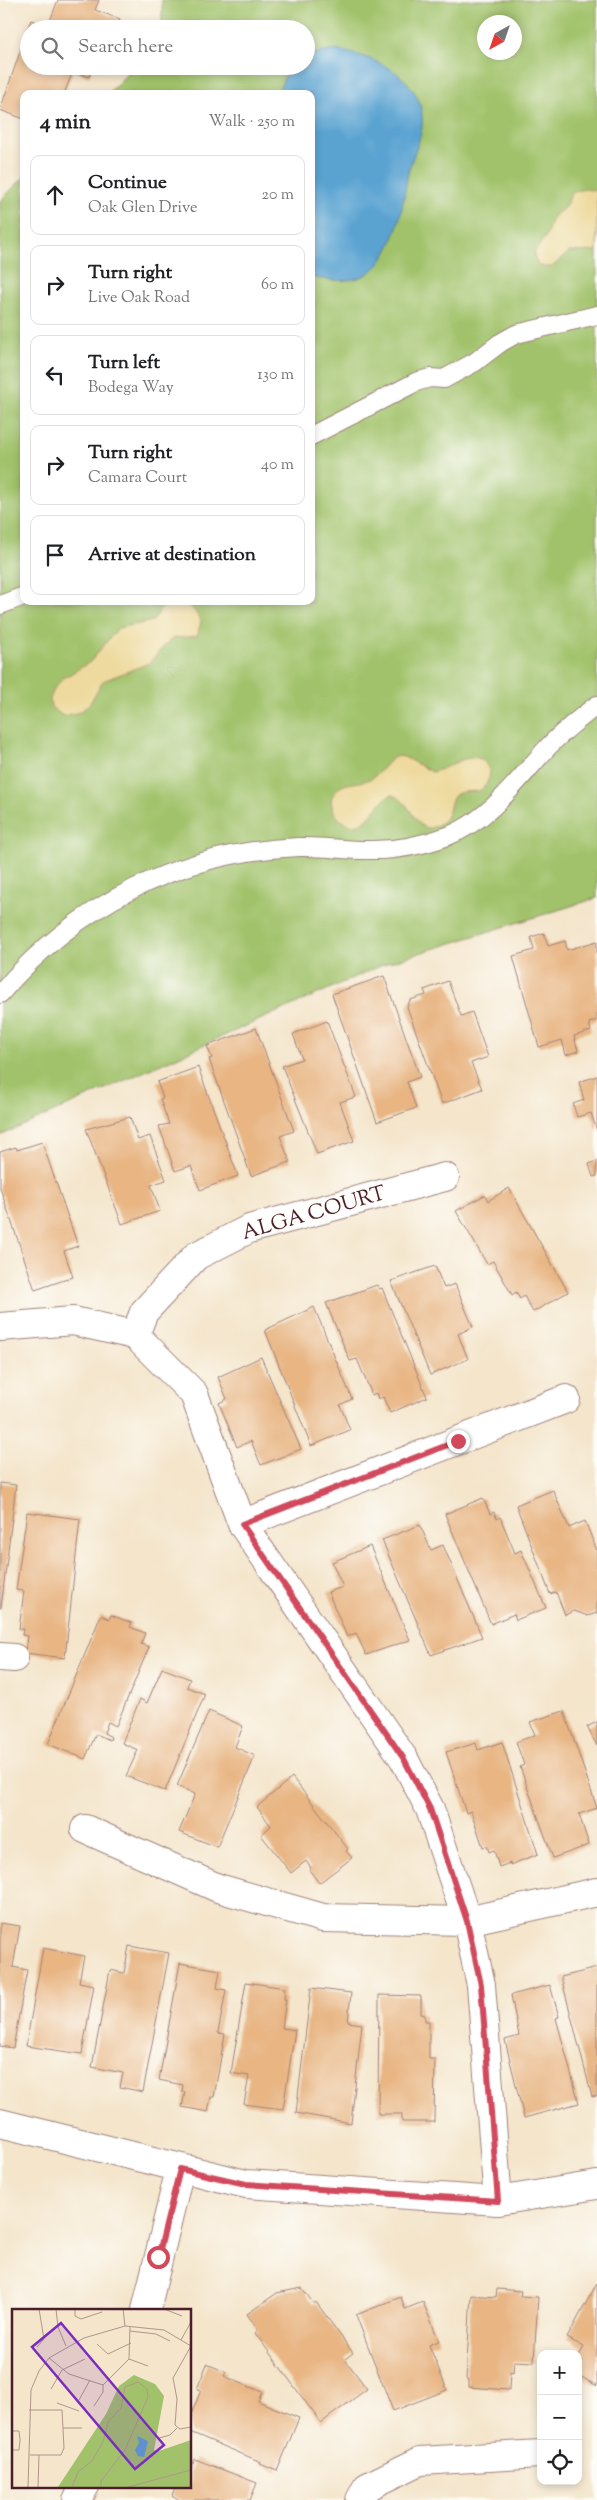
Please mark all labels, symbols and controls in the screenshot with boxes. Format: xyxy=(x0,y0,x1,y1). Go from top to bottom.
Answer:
north arrow xyxy=(477,15,522,60)
search box xyxy=(20,20,315,75)
icon: search xyxy=(38,34,66,62)
text: Search here xyxy=(78,34,173,61)
text: 4 min xyxy=(40,108,91,138)
text: Walk · 250 m xyxy=(209,111,295,134)
text: Continue xyxy=(88,170,167,197)
icon: ahead xyxy=(41,181,69,209)
text: 20 m xyxy=(261,184,294,207)
text: Oak Glen Drive xyxy=(88,197,197,220)
text: Turn right xyxy=(88,260,172,287)
icon: right xyxy=(41,271,69,299)
text: 60 m xyxy=(261,274,294,297)
text: Live Oak Road xyxy=(88,287,190,310)
text: Turn left xyxy=(88,350,160,377)
icon: left xyxy=(41,361,69,389)
text: 130 m xyxy=(257,364,294,387)
text: Bodega Way xyxy=(88,377,174,400)
text: Turn right xyxy=(88,440,172,467)
icon: right xyxy=(41,451,69,479)
text: 40 m xyxy=(261,454,294,477)
text: Camara Court xyxy=(88,467,187,490)
icon: arrive xyxy=(41,541,69,569)
text: Arrive at destination xyxy=(88,542,256,569)
street label: ALGA COURT xyxy=(239,1179,390,1249)
route end xyxy=(447,1430,470,1453)
route start xyxy=(147,2246,170,2269)
inset map xyxy=(12,2309,191,2488)
map controls xyxy=(537,2350,582,2485)
button: + xyxy=(537,2350,582,2395)
button: − xyxy=(537,2395,582,2440)
button: locate xyxy=(537,2440,582,2485)

